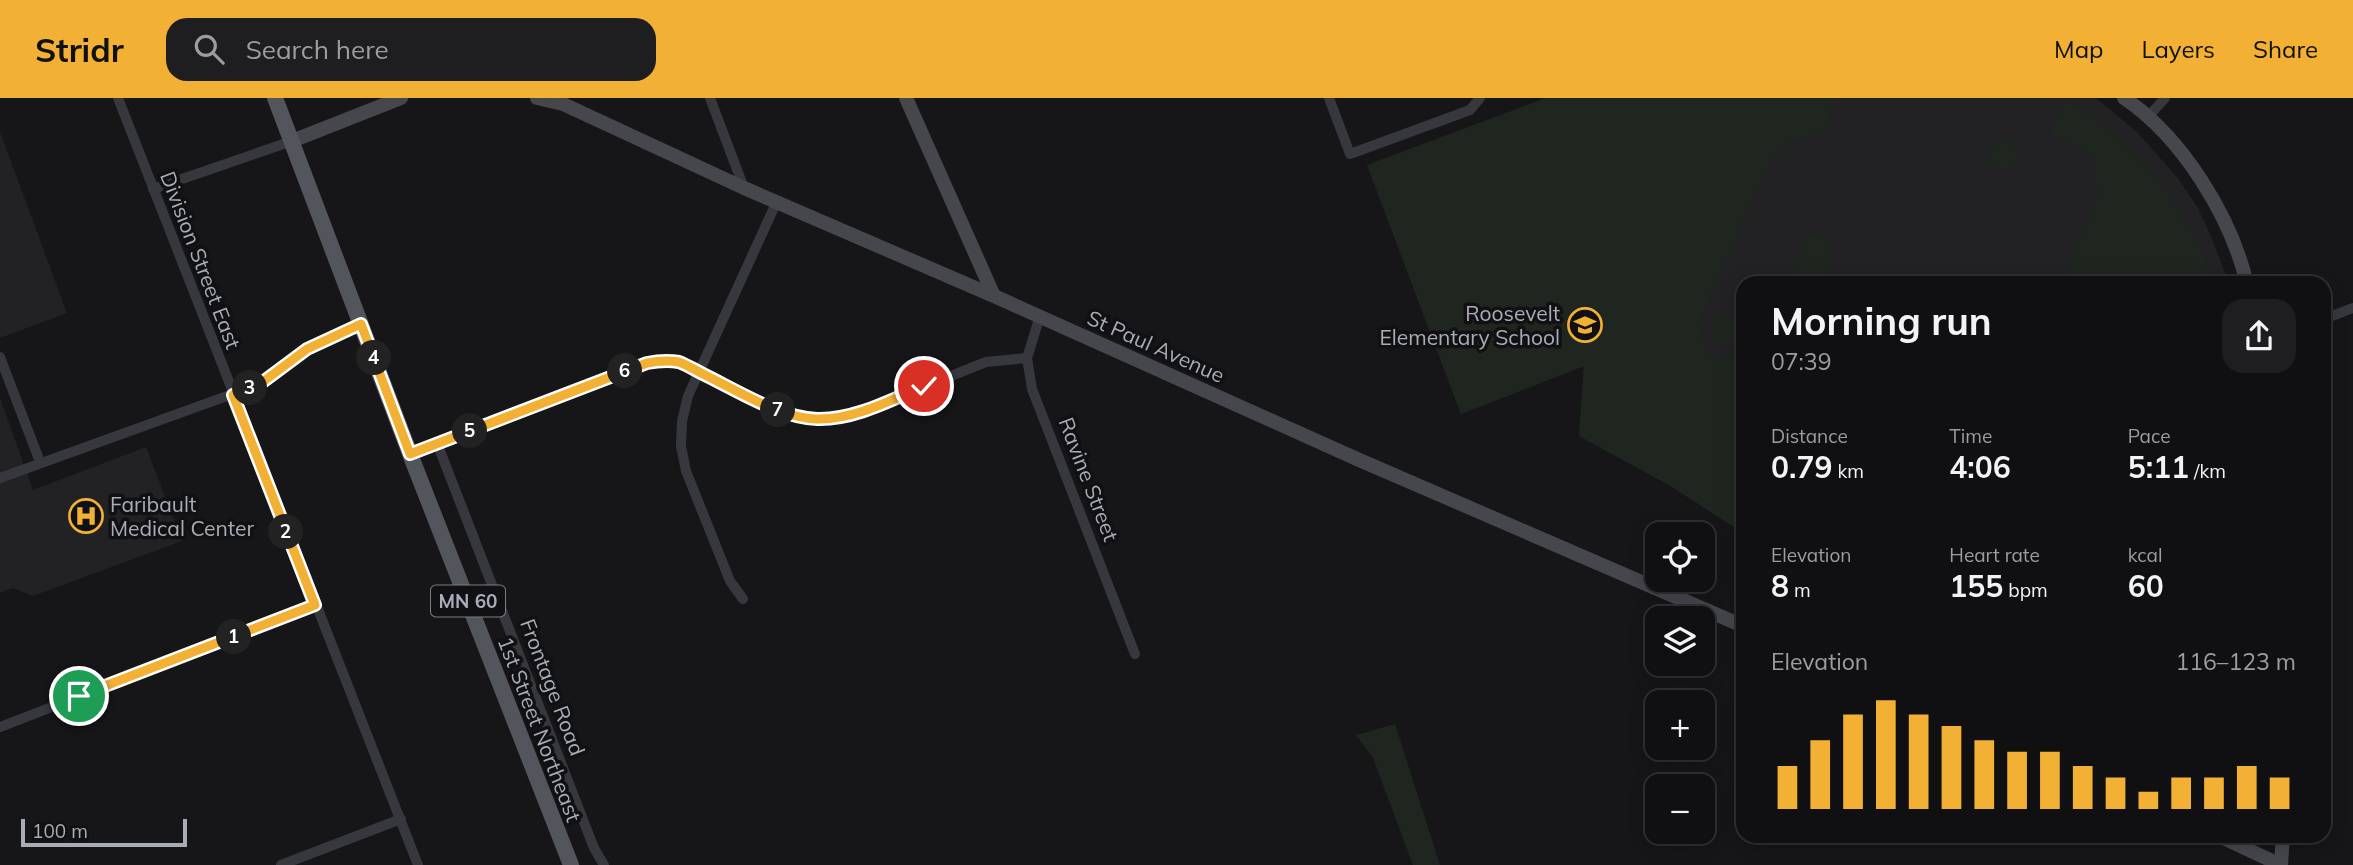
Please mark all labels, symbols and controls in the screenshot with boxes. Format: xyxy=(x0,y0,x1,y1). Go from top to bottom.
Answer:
search box xyxy=(166,18,656,81)
text: Stridr xyxy=(35,29,124,70)
icon: search xyxy=(190,30,228,68)
text: Search here xyxy=(246,33,389,66)
text: Map xyxy=(2054,34,2103,64)
text: Layers xyxy=(2141,34,2215,64)
text: Share xyxy=(2253,34,2318,64)
street label: Division Street East xyxy=(155,168,247,352)
text: Morning run xyxy=(1771,297,1992,345)
button: share xyxy=(2222,299,2296,373)
place label: Roosevelt Elementary School xyxy=(1379,300,1560,350)
street label: St Paul Avenue xyxy=(1083,304,1229,388)
school or university icon: Roosevelt Elementary School xyxy=(1566,306,1604,344)
pin: 4 xyxy=(356,341,392,376)
text: 4 xyxy=(368,345,379,369)
text: 07:39 xyxy=(1771,347,1831,376)
pin: 6 xyxy=(608,354,642,388)
pin xyxy=(894,356,954,416)
text: 6 xyxy=(619,358,630,382)
icon: check xyxy=(905,367,943,405)
pin: 3 xyxy=(232,370,268,406)
text: 3 xyxy=(244,375,255,399)
pin: 7 xyxy=(760,392,796,428)
text: 7 xyxy=(772,397,783,421)
street label: Ravine Street xyxy=(1053,413,1125,545)
pin: 5 xyxy=(452,414,488,448)
text: 5 xyxy=(464,418,475,442)
text: Distance xyxy=(1771,424,1848,448)
text: Time xyxy=(1949,424,1992,448)
text: Pace xyxy=(2128,424,2171,448)
text: 0.79 xyxy=(1771,448,1832,486)
text: 4:06 xyxy=(1949,448,2011,486)
text: 5:11 xyxy=(2128,448,2189,486)
text: km xyxy=(1832,459,1864,483)
text: /km xyxy=(2189,459,2226,483)
place label: Faribault Medical Center xyxy=(110,491,254,541)
hospital icon: Faribault Medical Center xyxy=(67,497,105,535)
pin: 2 xyxy=(268,514,304,550)
text: 2 xyxy=(280,519,291,543)
map controls xyxy=(1645,522,1715,844)
button: locate xyxy=(1645,522,1715,592)
text: Elevation xyxy=(1771,543,1851,567)
text: Heart rate xyxy=(1949,543,2040,567)
text: kcal xyxy=(2128,543,2162,567)
text: 8 xyxy=(1771,567,1789,605)
text: 155 xyxy=(1949,567,2003,605)
text: 60 xyxy=(2128,567,2164,605)
text: m xyxy=(1789,578,1811,602)
text: bpm xyxy=(2003,578,2048,602)
road number: MN 60 xyxy=(431,586,505,616)
button: layers xyxy=(1645,606,1715,676)
street label: Frontage Road xyxy=(515,615,591,759)
pin: 1 xyxy=(216,620,252,654)
text: 1 xyxy=(228,624,239,648)
street label: 1st Street Northeast xyxy=(493,633,587,825)
text: Elevation xyxy=(1771,647,1868,676)
text: 116–123 m xyxy=(2175,647,2296,676)
pin xyxy=(49,666,109,726)
icon: arrive xyxy=(60,677,98,715)
button: + xyxy=(1645,690,1715,760)
button: − xyxy=(1645,774,1715,844)
scale bar xyxy=(21,816,187,848)
text: 100 m xyxy=(32,819,88,843)

